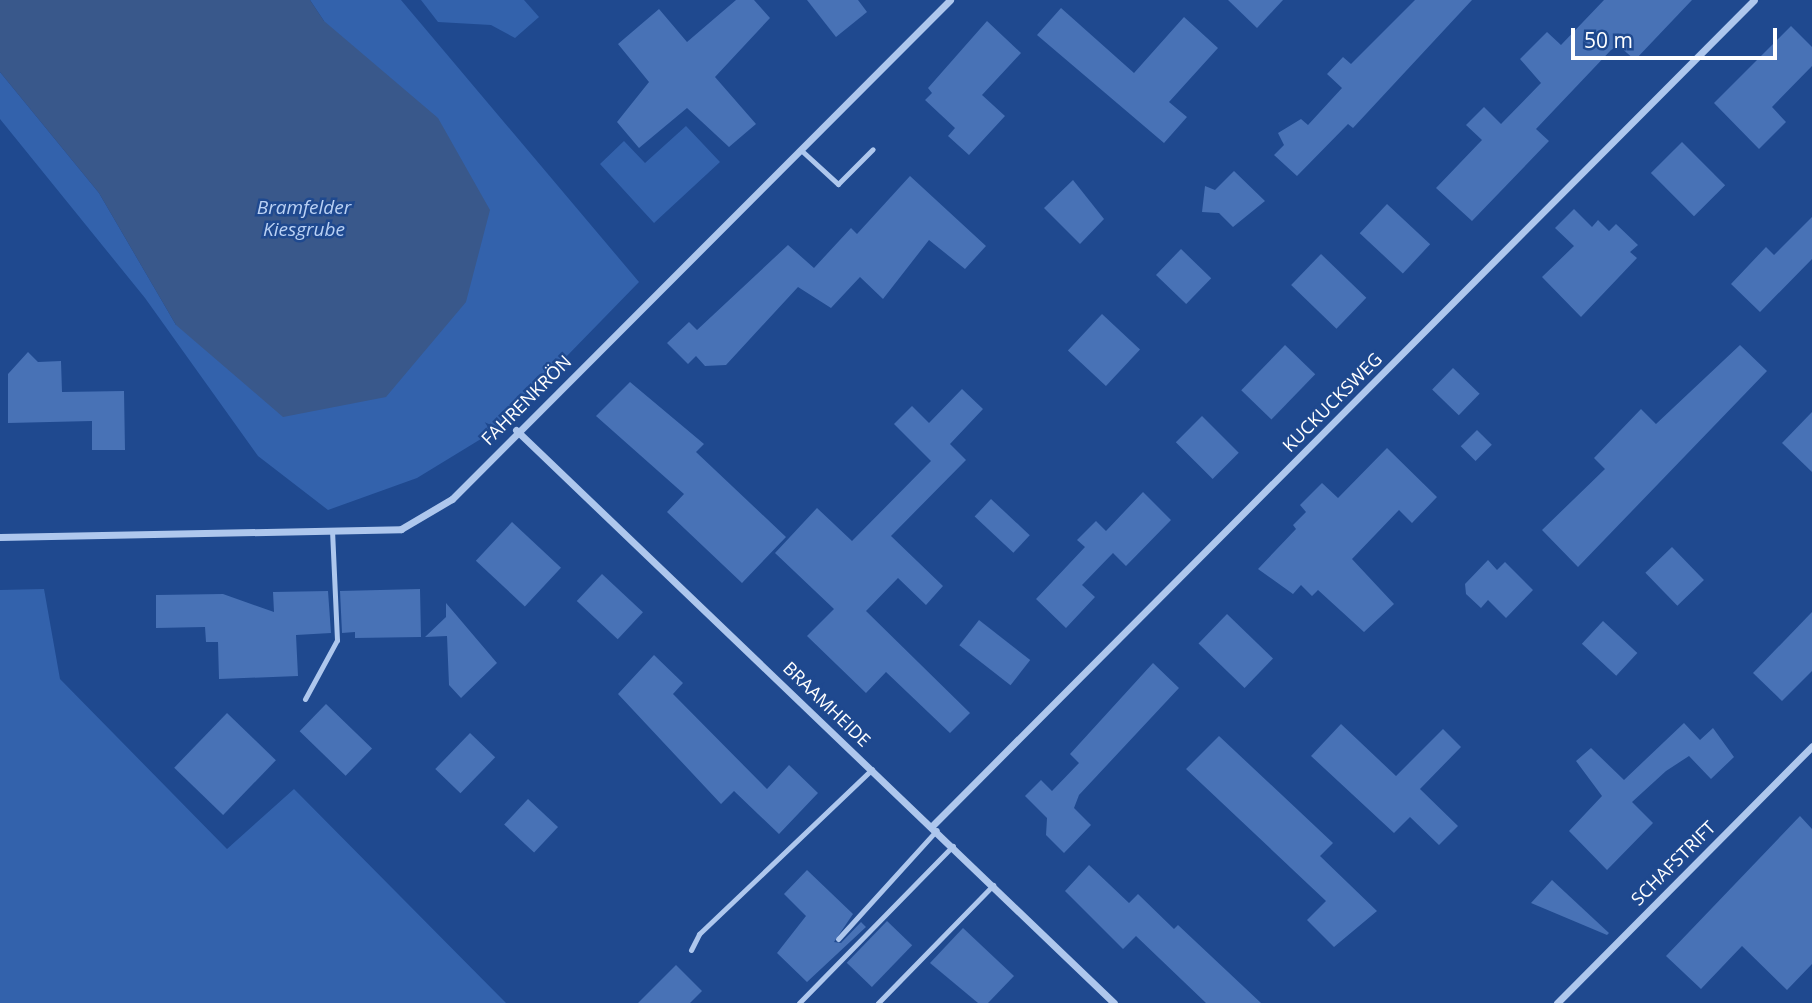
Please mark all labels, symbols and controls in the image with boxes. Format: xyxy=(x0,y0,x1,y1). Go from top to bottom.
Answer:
scale bar xyxy=(1574,14,1780,58)
text: 50 m xyxy=(1584,26,1633,54)
water label: Bramfelder Kiesgrube xyxy=(257,197,351,241)
street label: KUCKUCKSWEG xyxy=(1278,348,1386,456)
street label: FAHRENKRÖN xyxy=(477,351,575,449)
street label: BRAAMHEIDE xyxy=(779,657,875,751)
street label: SCHAFSTRIFT xyxy=(1626,816,1720,910)

